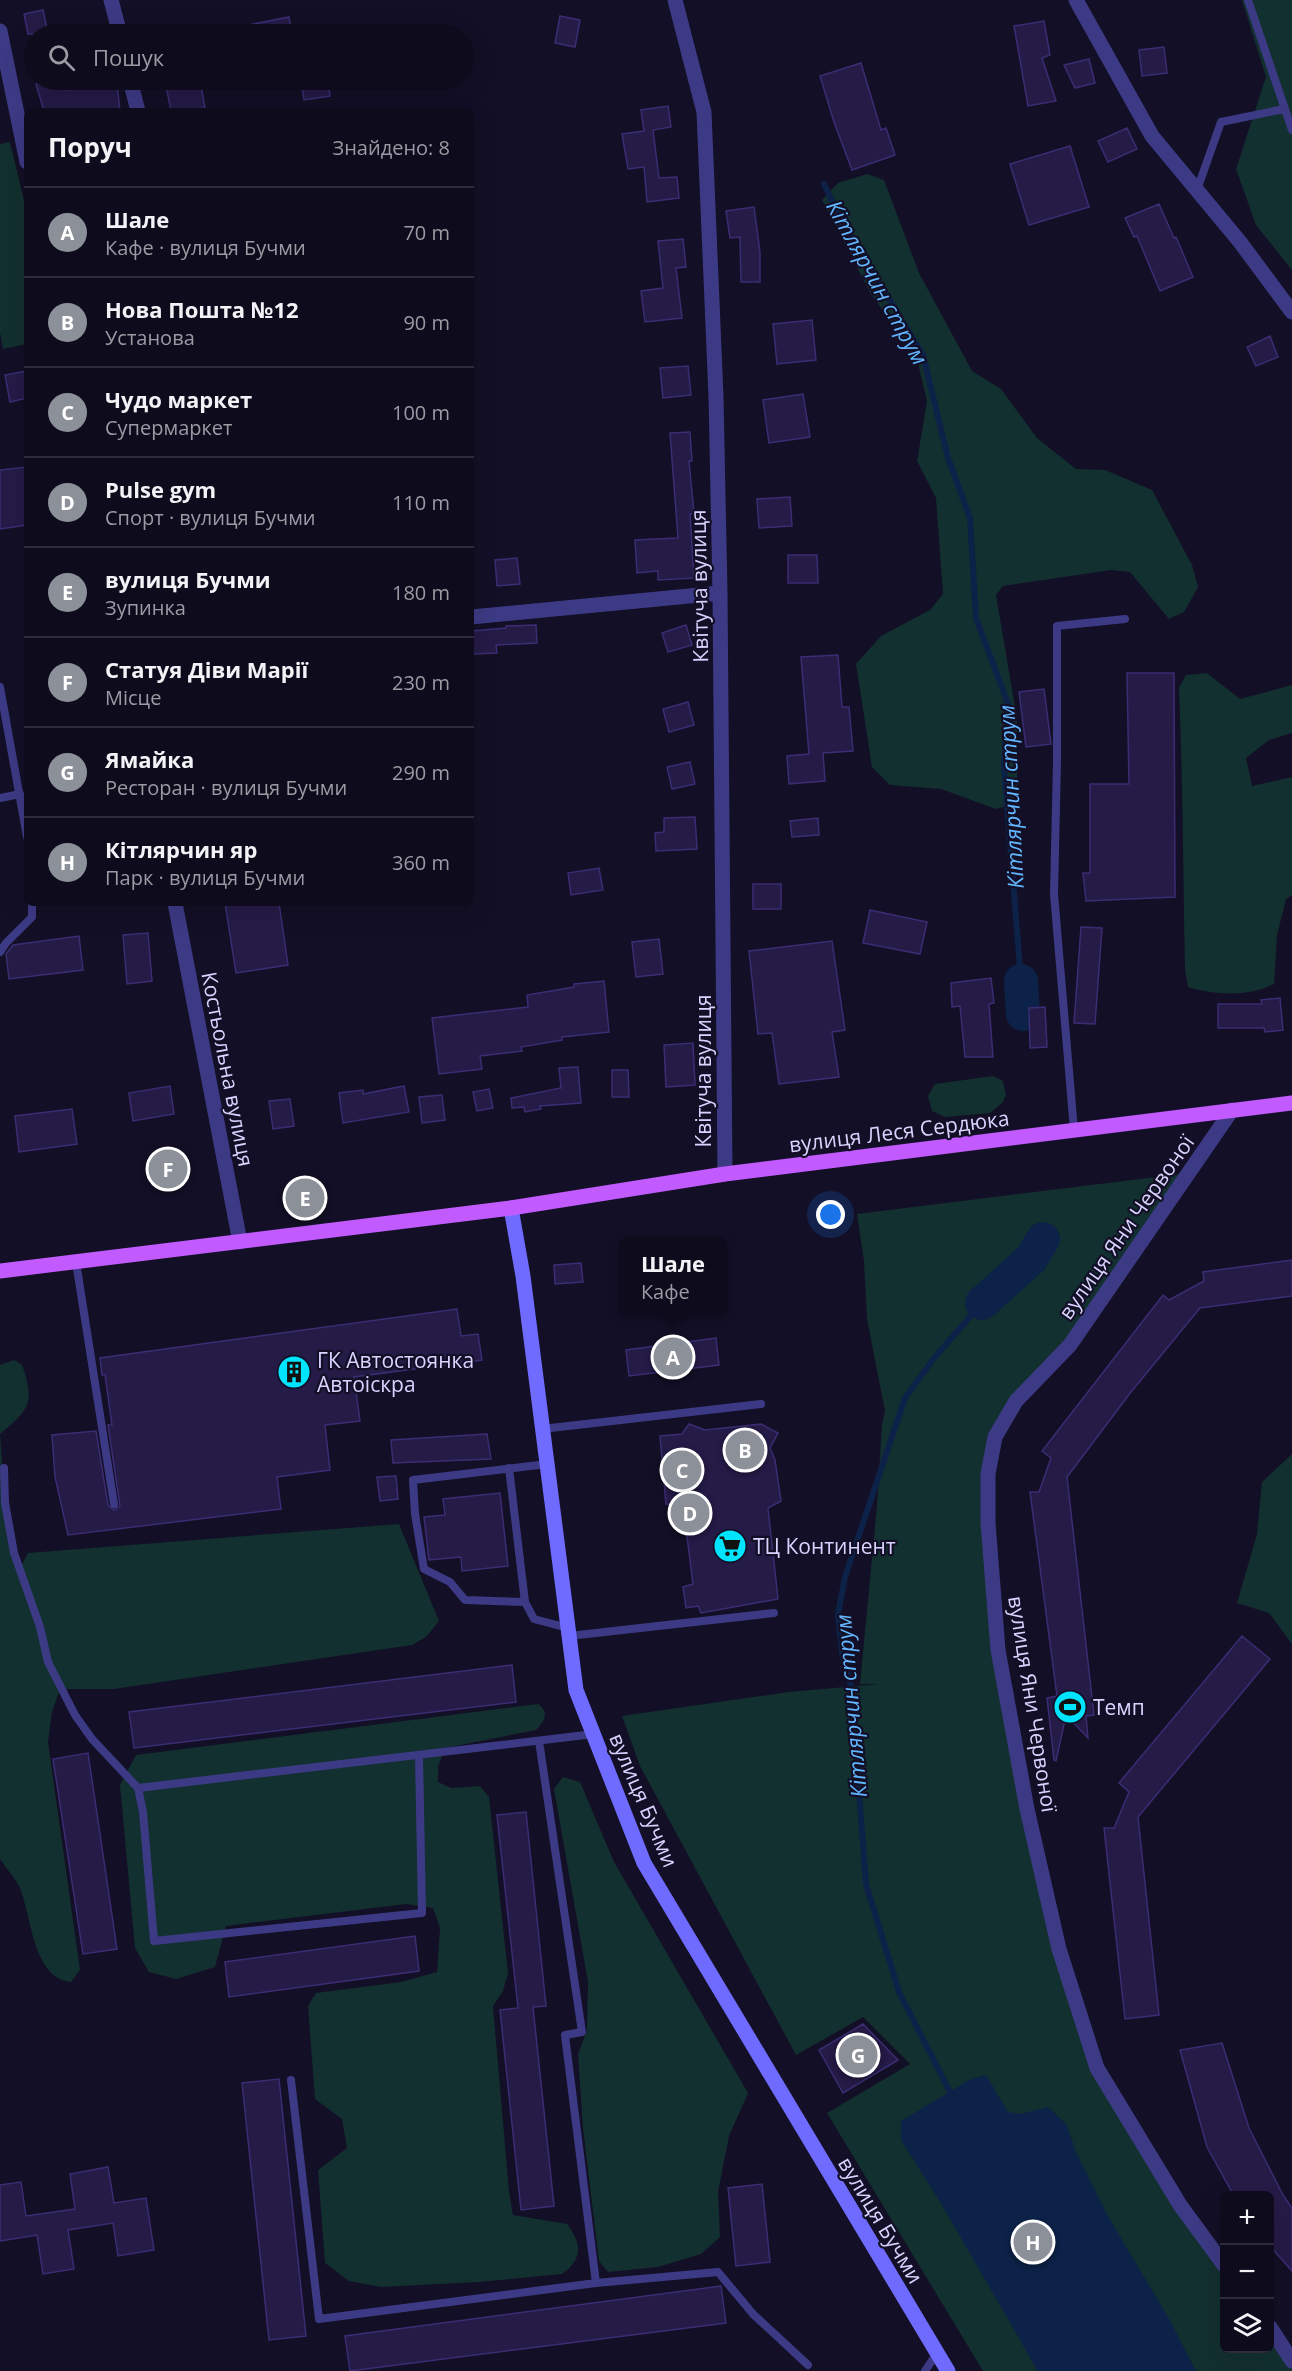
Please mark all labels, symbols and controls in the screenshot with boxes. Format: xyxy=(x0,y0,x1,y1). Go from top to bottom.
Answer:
search box xyxy=(24,24,474,90)
icon: search xyxy=(45,41,78,74)
text: Пошук xyxy=(93,42,164,72)
text: Поруч xyxy=(48,129,132,165)
text: Знайдено: 8 xyxy=(333,134,450,161)
water label: Кітлярчин струм xyxy=(820,194,936,370)
text: Шале xyxy=(105,204,169,234)
text: A xyxy=(61,219,74,246)
text: 70 m xyxy=(403,219,450,246)
text: Кафе · вулиця Бучми xyxy=(105,234,306,261)
text: Нова Пошта №12 xyxy=(105,294,299,324)
text: B xyxy=(61,309,74,336)
text: 90 m xyxy=(403,309,450,336)
text: Установа xyxy=(105,324,195,351)
text: Чудо маркет xyxy=(105,384,252,414)
text: C xyxy=(61,399,74,426)
text: 100 m xyxy=(392,399,450,426)
text: Супермаркет xyxy=(105,414,232,441)
text: Pulse gym xyxy=(105,474,216,504)
text: D xyxy=(60,489,75,516)
text: 110 m xyxy=(392,489,450,516)
text: Спорт · вулиця Бучми xyxy=(105,504,316,531)
street label: Квітуча вулиця xyxy=(684,509,714,663)
text: вулиця Бучми xyxy=(105,564,271,594)
text: E xyxy=(62,579,73,606)
text: 180 m xyxy=(392,579,450,606)
text: Зупинка xyxy=(105,594,186,621)
text: Статуя Діви Марії xyxy=(105,654,308,684)
text: F xyxy=(62,669,73,696)
text: 230 m xyxy=(392,669,450,696)
text: Місце xyxy=(105,684,161,711)
water label: Кітлярчин струм xyxy=(990,704,1030,890)
text: Ямайка xyxy=(105,744,194,774)
text: G xyxy=(60,759,75,786)
text: 290 m xyxy=(392,759,450,786)
text: Ресторан · вулиця Бучми xyxy=(105,774,347,801)
text: Кітлярчин яр xyxy=(105,834,257,864)
text: H xyxy=(60,849,75,876)
text: 360 m xyxy=(392,849,450,876)
text: Парк · вулиця Бучми xyxy=(105,864,305,891)
street label: Костьольна вулиця xyxy=(195,969,261,1169)
street label: Квітуча вулиця xyxy=(689,994,717,1148)
street label: вулиця Леся Сердюка xyxy=(787,1104,1011,1158)
street label: вулиця Яни Червоної xyxy=(1052,1129,1201,1325)
pin: F xyxy=(148,1146,188,1192)
pin: E xyxy=(286,1176,324,1220)
your location xyxy=(816,1200,845,1229)
popup xyxy=(619,1237,727,1315)
text: Шале xyxy=(641,1248,705,1278)
text: Кафе xyxy=(641,1278,690,1305)
pin: A xyxy=(654,1334,692,1380)
place label: ГК Автостоянка Автоіскра xyxy=(317,1346,474,1398)
building icon: ГК Автостоянка Автоіскра xyxy=(276,1354,312,1390)
pin: B xyxy=(726,1428,764,1472)
pin: C xyxy=(662,1448,702,1492)
pin: D xyxy=(670,1490,710,1536)
supermarket icon: ТЦ Континент xyxy=(712,1528,748,1564)
place label: ТЦ Континент xyxy=(753,1532,896,1560)
street label: вулиця Яни Червоної xyxy=(1002,1594,1064,1815)
water label: Кітлярчин струм xyxy=(827,1613,873,1799)
sports icon: Темп xyxy=(1052,1689,1088,1725)
place label: Темп xyxy=(1093,1693,1145,1721)
street label: вулиця Бучми xyxy=(603,1729,685,1871)
pin: G xyxy=(838,2032,878,2078)
street label: вулиця Бучми xyxy=(832,2151,930,2289)
map controls xyxy=(1220,2191,1274,2353)
button: + xyxy=(1220,2191,1274,2245)
pin: H xyxy=(1014,2220,1052,2264)
button: − xyxy=(1220,2245,1274,2299)
button: layers xyxy=(1220,2299,1274,2353)

